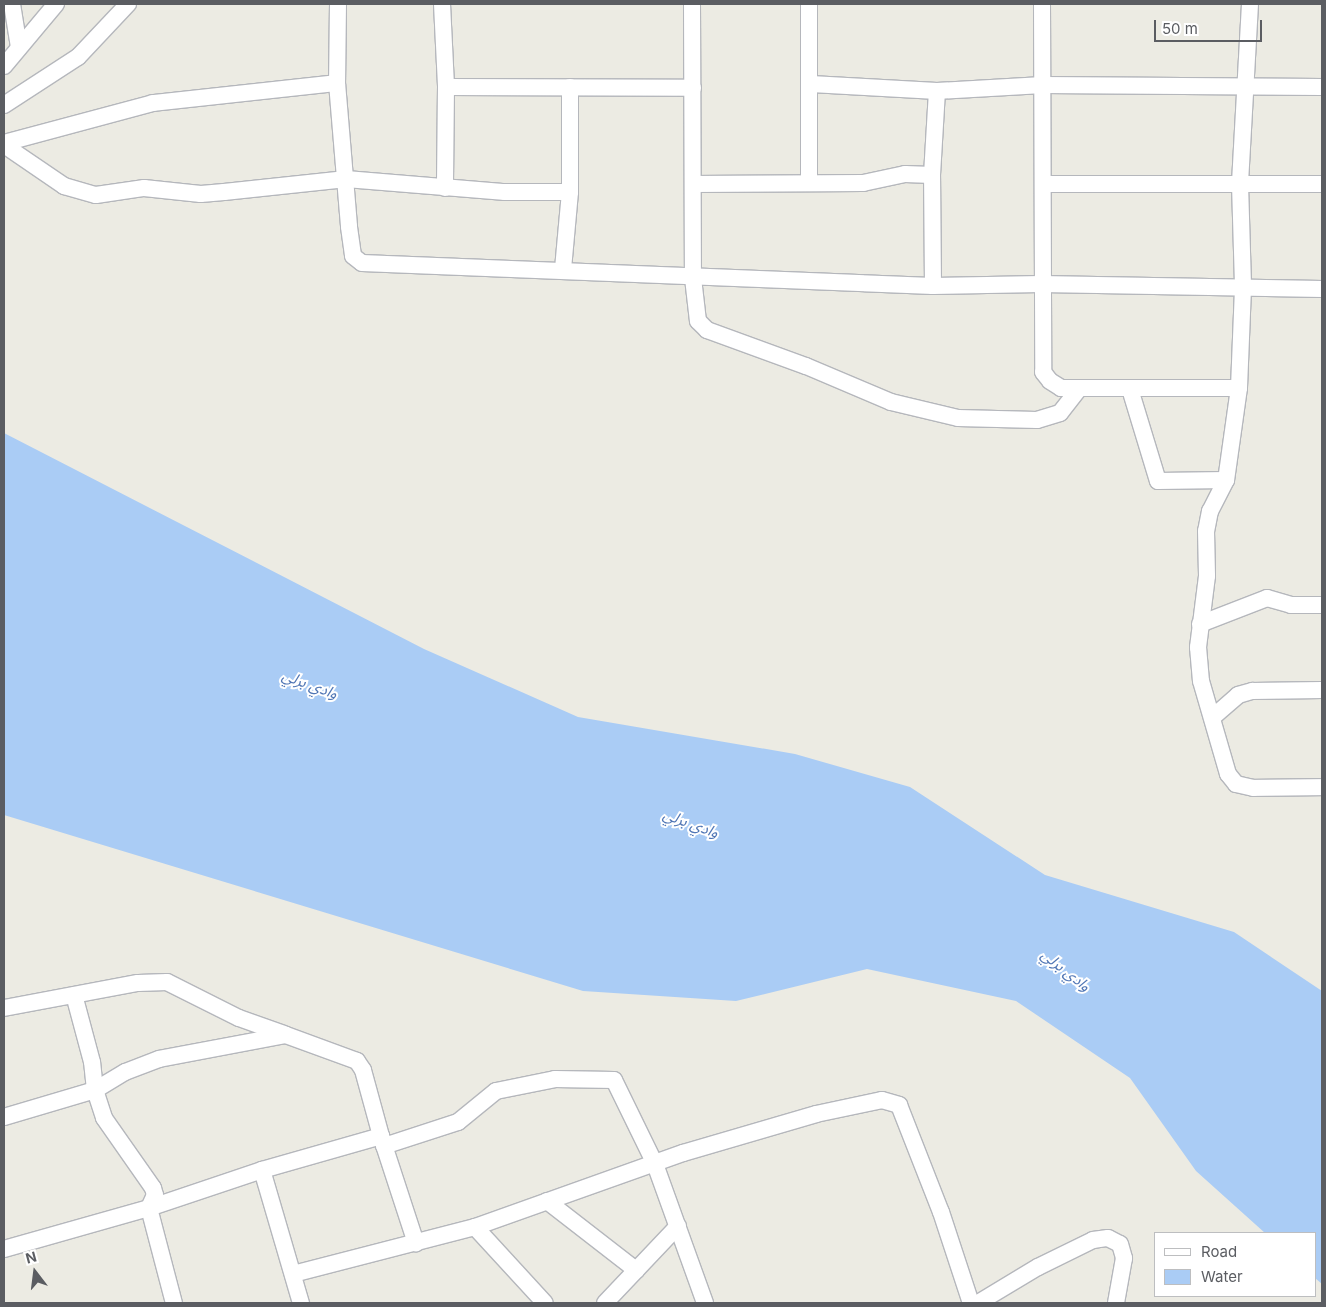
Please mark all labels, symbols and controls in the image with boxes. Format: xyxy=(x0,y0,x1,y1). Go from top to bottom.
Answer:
scale bar xyxy=(1156,10,1264,42)
text: 50 m xyxy=(1162,19,1198,38)
water label: وادي برلي xyxy=(280,666,340,702)
water label: وادي برلي xyxy=(661,805,721,841)
water label: وادي برلي xyxy=(1038,945,1094,995)
legend xyxy=(1154,1232,1316,1297)
text: Road xyxy=(1201,1242,1237,1261)
north arrow xyxy=(10,1247,60,1297)
text: N xyxy=(24,1247,38,1267)
text: Water xyxy=(1201,1267,1243,1286)

